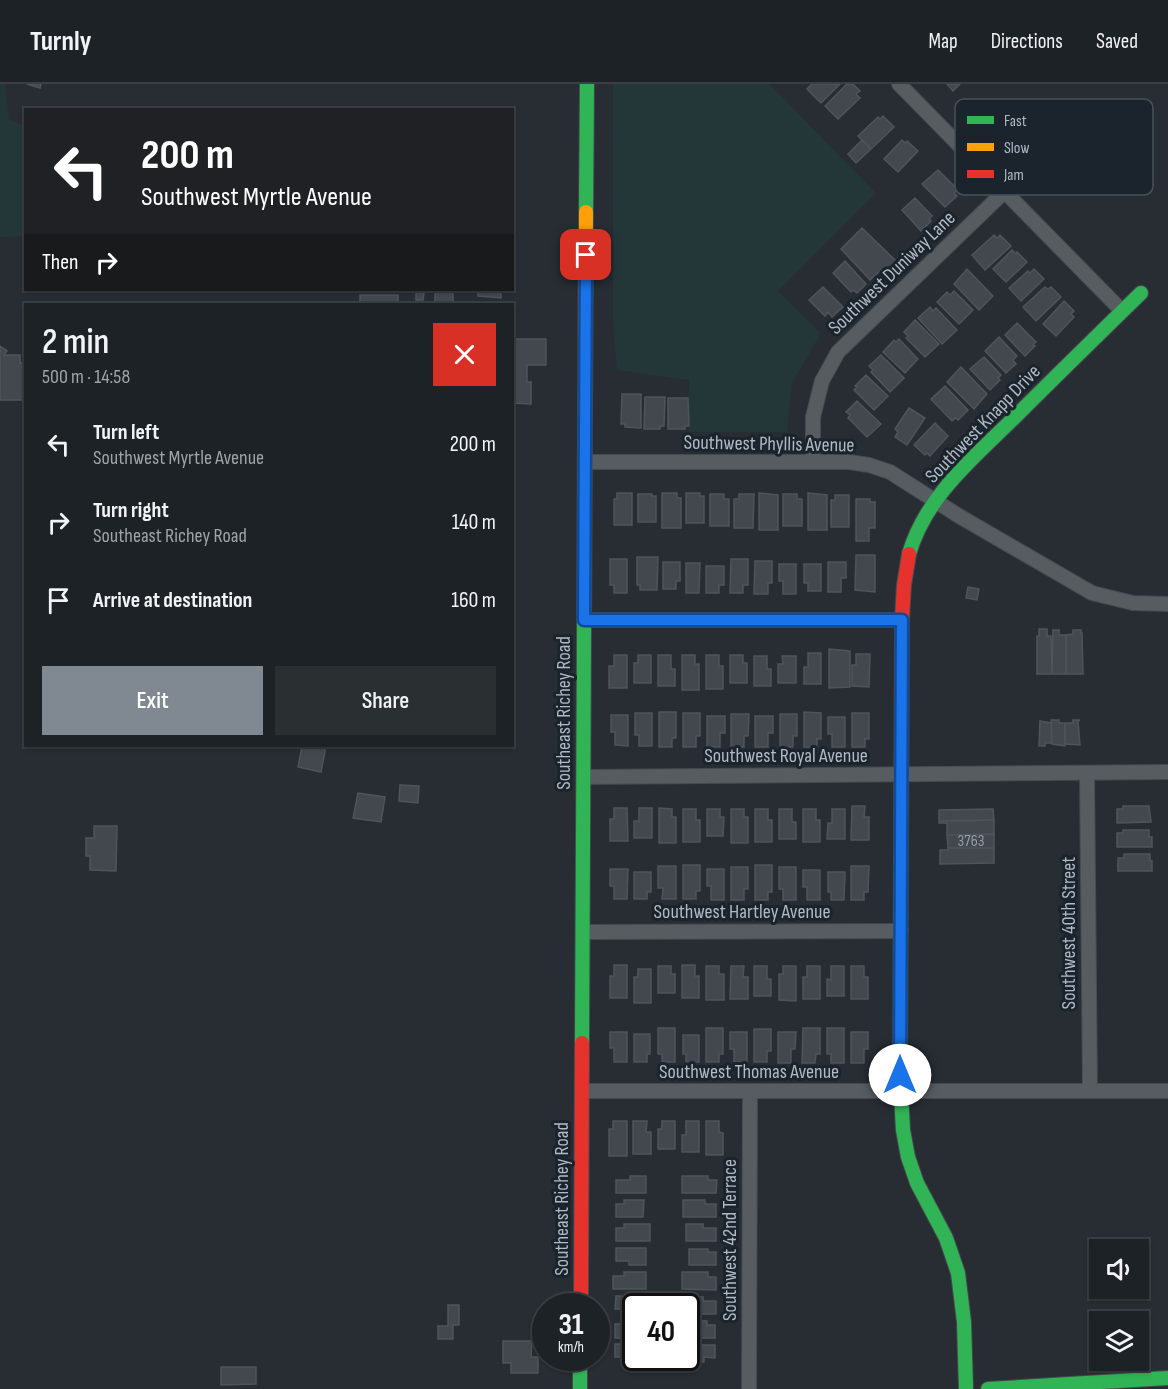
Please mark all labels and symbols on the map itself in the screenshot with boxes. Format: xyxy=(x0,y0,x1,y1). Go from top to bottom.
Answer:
legend xyxy=(955,99,1153,195)
text: Fast xyxy=(1004,112,1027,131)
text: Slow xyxy=(1004,139,1029,158)
text: Jam xyxy=(1003,166,1024,185)
street label: Southwest Duniway Lane xyxy=(824,206,960,340)
pin xyxy=(560,229,611,280)
street label: Southwest Knapp Drive xyxy=(920,360,1046,488)
street label: Southwest Phyllis Avenue xyxy=(683,431,855,457)
street label: Southeast Richey Road xyxy=(552,636,576,790)
street label: Southwest Royal Avenue xyxy=(704,744,868,768)
house number: 3763 xyxy=(958,832,984,851)
street label: Southwest 40th Street xyxy=(1057,857,1081,1009)
street label: Southwest Hartley Avenue xyxy=(654,900,830,924)
position arrow xyxy=(868,1043,932,1107)
street label: Southwest Thomas Avenue xyxy=(659,1060,839,1084)
street label: Southeast Richey Road xyxy=(550,1122,574,1276)
street label: Southwest 42nd Terrace xyxy=(718,1159,742,1321)
speed limit sign: 40 xyxy=(622,1293,700,1371)

